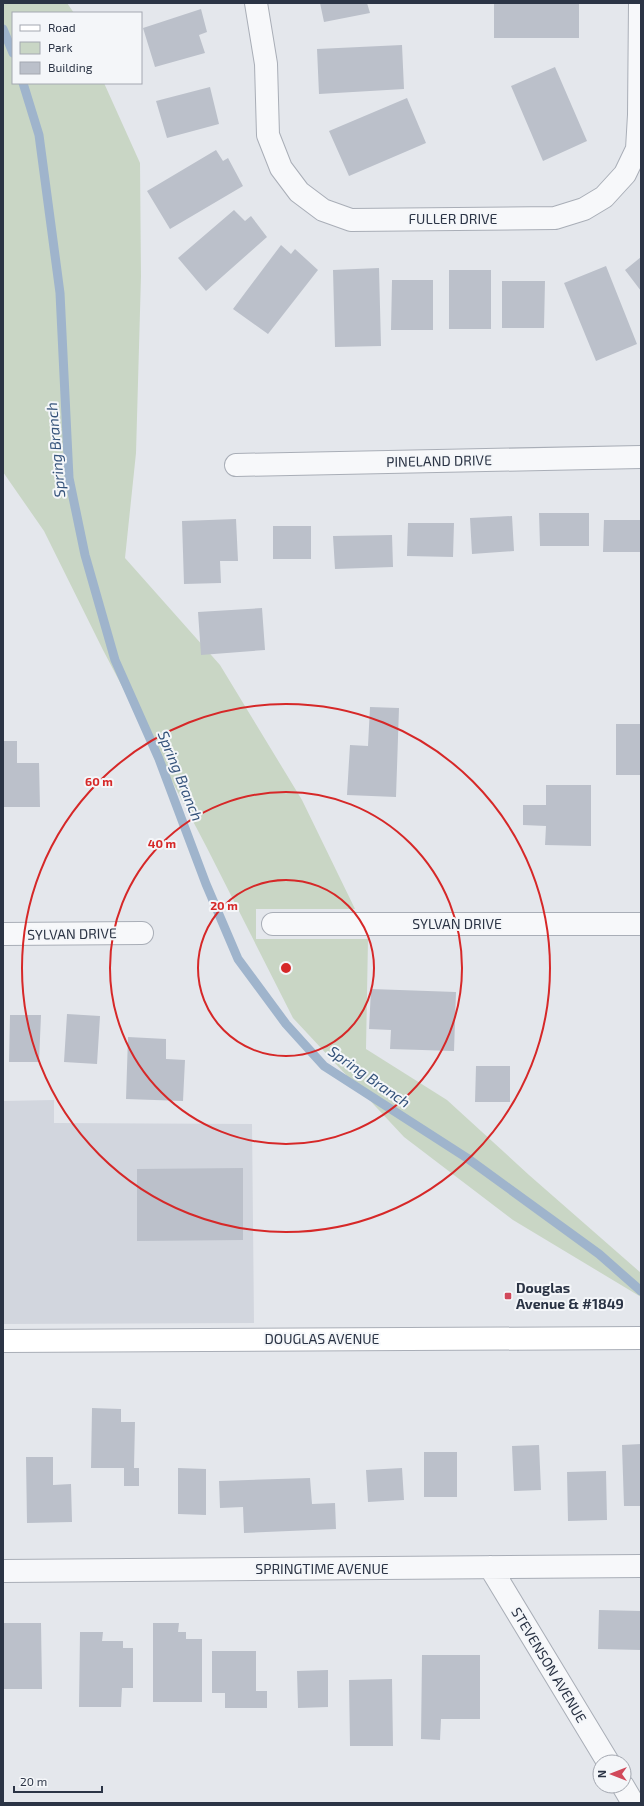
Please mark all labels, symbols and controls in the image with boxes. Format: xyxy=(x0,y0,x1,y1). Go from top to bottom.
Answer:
legend xyxy=(12,12,142,84)
text: Road xyxy=(48,20,76,34)
text: Park xyxy=(48,40,73,54)
text: Building xyxy=(48,60,93,74)
street label: FULLER DRIVE xyxy=(409,210,498,227)
water label: Spring Branch xyxy=(42,402,68,499)
street label: PINELAND DRIVE xyxy=(386,451,492,470)
water label: Spring Branch xyxy=(155,728,207,823)
text: 60 m xyxy=(85,774,113,788)
text: 40 m xyxy=(148,836,176,850)
text: 20 m xyxy=(210,898,238,912)
street label: SYLVAN DRIVE xyxy=(412,915,502,932)
street label: SYLVAN DRIVE xyxy=(27,924,117,943)
centre of rings xyxy=(279,961,293,975)
water label: Spring Branch xyxy=(325,1041,414,1111)
place label: Douglas Avenue & #1849 xyxy=(516,1279,624,1312)
marker: Douglas Avenue & #1849 xyxy=(503,1291,513,1301)
street label: DOUGLAS AVENUE xyxy=(265,1330,380,1347)
street label: SPRINGTIME AVENUE xyxy=(255,1560,389,1577)
street label: STEVENSON AVENUE xyxy=(508,1604,591,1726)
north arrow xyxy=(592,1754,632,1794)
scale bar xyxy=(14,1768,102,1794)
text: N xyxy=(595,1770,608,1778)
text: 20 m xyxy=(20,1774,47,1788)

